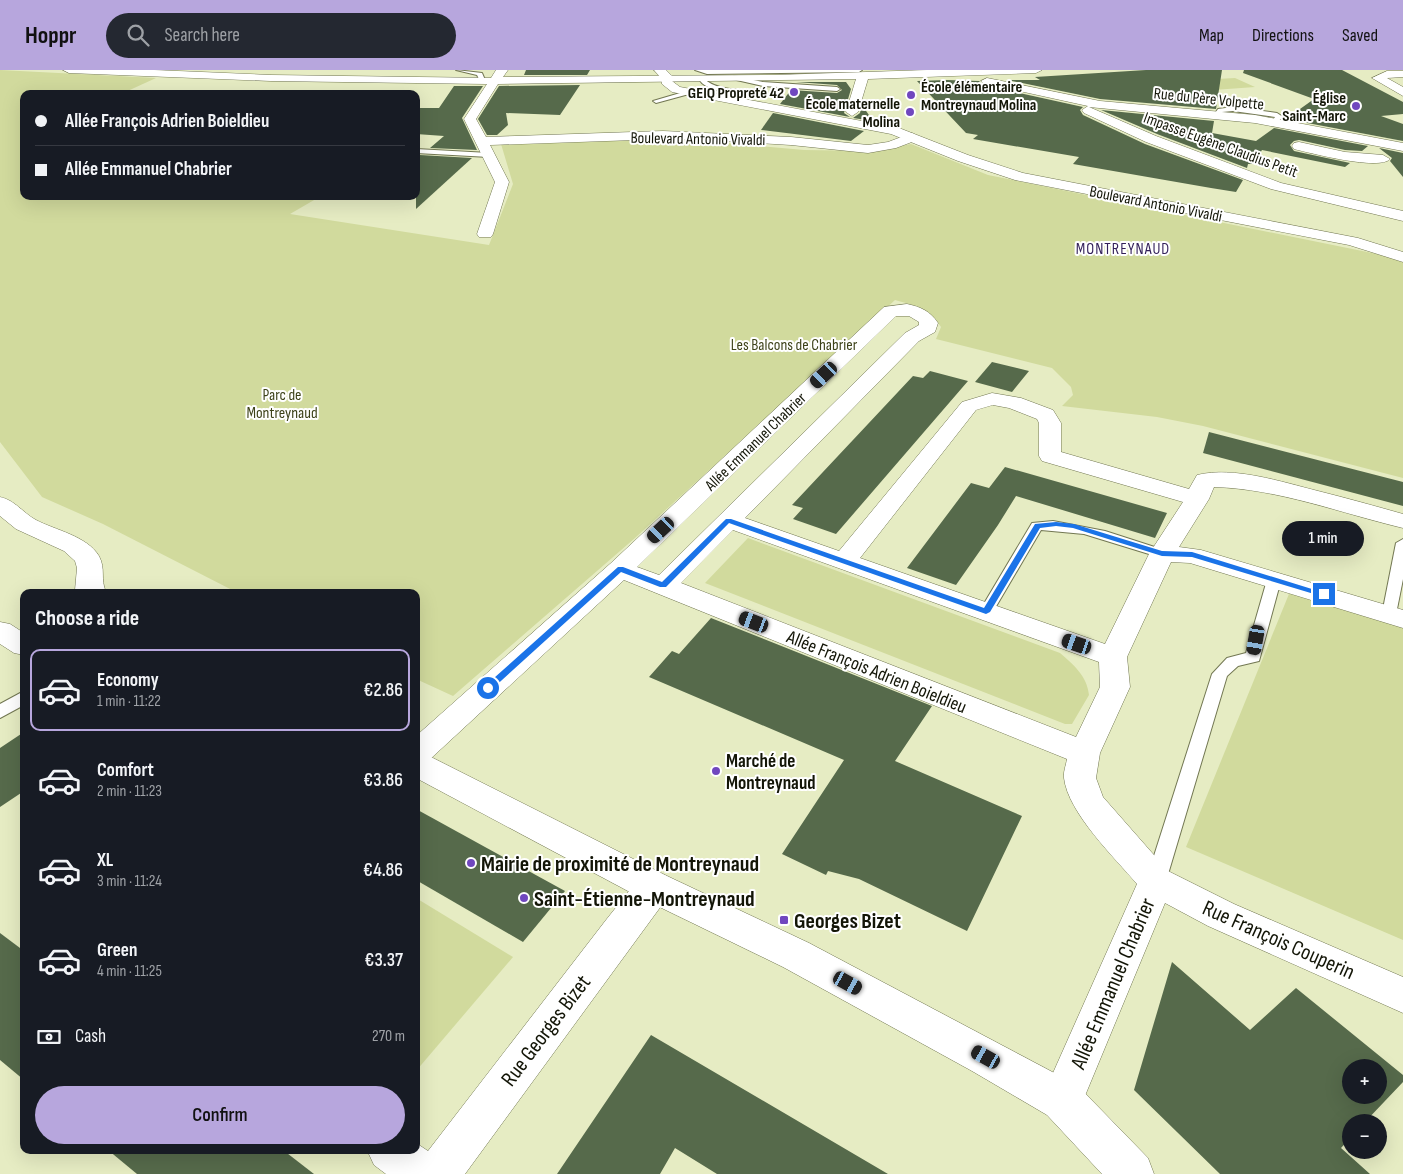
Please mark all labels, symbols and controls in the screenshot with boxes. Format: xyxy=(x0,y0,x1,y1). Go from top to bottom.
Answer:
search box xyxy=(106,13,456,58)
text: Hoppr xyxy=(25,21,76,50)
icon: search xyxy=(124,21,152,49)
text: Search here xyxy=(164,24,240,47)
text: Map xyxy=(1199,25,1224,46)
text: Directions xyxy=(1252,25,1314,46)
text: Saved xyxy=(1342,25,1378,46)
place label: École élémentaire Montreynaud Molina xyxy=(921,78,1036,115)
place label: GEIQ Propreté 42 xyxy=(688,84,784,103)
street label: Rue du Père Volpette xyxy=(1153,84,1265,115)
marker: GEIQ Propreté 42 xyxy=(788,86,800,98)
marker: École élémentaire Montreynaud Molina xyxy=(905,89,917,101)
place label: Église Saint-Marc xyxy=(1282,89,1346,126)
place label: École maternelle Molina xyxy=(805,95,900,132)
marker: Église Saint-Marc xyxy=(1350,100,1362,112)
marker: École maternelle Molina xyxy=(904,106,916,118)
street label: Impasse Eugène Claudius Petit xyxy=(1141,109,1300,182)
text: Allée François Adrien Boieldieu xyxy=(65,110,269,133)
street label: Boulevard Antonio Vivaldi xyxy=(630,129,766,150)
text: Allée Emmanuel Chabrier xyxy=(65,158,232,181)
street label: Boulevard Antonio Vivaldi xyxy=(1088,182,1224,227)
district label: MONTREYNAUD xyxy=(1076,240,1170,259)
park label: Les Balcons de Chabrier xyxy=(731,336,858,355)
car xyxy=(807,359,840,391)
park label: Parc de Montreynaud xyxy=(246,386,318,423)
street label: Allée Emmanuel Chabrier xyxy=(701,389,811,496)
car xyxy=(644,514,677,546)
callout: 1 min xyxy=(1283,522,1365,556)
text: 1 min xyxy=(1308,529,1338,548)
route end xyxy=(1313,583,1335,605)
text: Choose a ride xyxy=(35,605,139,632)
car xyxy=(737,610,770,634)
car xyxy=(1246,624,1265,656)
street label: Allée François Adrien Boieldieu xyxy=(782,625,970,719)
car xyxy=(1060,632,1093,656)
icon: car xyxy=(37,668,82,713)
text: Economy xyxy=(97,669,159,692)
route start xyxy=(477,677,499,699)
text: €2.86 xyxy=(364,679,403,702)
text: 1 min · 11:22 xyxy=(97,692,161,711)
place label: Marché de Montreynaud xyxy=(726,750,815,795)
icon: car xyxy=(37,758,82,803)
text: Comfort xyxy=(97,759,154,782)
marker: Marché de Montreynaud xyxy=(710,765,722,777)
text: €3.86 xyxy=(363,769,403,792)
text: 2 min · 11:23 xyxy=(97,782,162,801)
icon: car xyxy=(37,848,82,893)
text: XL xyxy=(97,849,113,872)
place label: Mairie de proximité de Montreynaud xyxy=(481,851,759,878)
marker: Mairie de proximité de Montreynaud xyxy=(465,857,477,869)
text: €4.86 xyxy=(363,859,403,882)
text: 3 min · 11:24 xyxy=(97,872,162,891)
place label: Saint-Étienne-Montreynaud xyxy=(534,886,755,913)
marker: Saint-Étienne-Montreynaud xyxy=(518,892,530,904)
street label: Allée Emmanuel Chabrier xyxy=(1065,894,1162,1074)
street label: Rue François Couperin xyxy=(1198,895,1359,986)
place label: Georges Bizet xyxy=(794,908,901,935)
marker: Georges Bizet xyxy=(778,914,790,926)
icon: car xyxy=(37,938,82,983)
text: Green xyxy=(97,939,137,962)
text: €3.37 xyxy=(364,949,403,972)
text: 4 min · 11:25 xyxy=(97,962,162,981)
car xyxy=(831,969,864,997)
street label: Rue Georges Bizet xyxy=(496,970,597,1092)
icon: cash xyxy=(35,1023,63,1051)
text: Cash xyxy=(75,1025,106,1048)
text: 270 m xyxy=(372,1027,405,1046)
car xyxy=(969,1043,1002,1071)
map controls xyxy=(1342,1059,1387,1159)
button: + xyxy=(1342,1059,1387,1104)
button: Confirm xyxy=(35,1086,405,1144)
button: − xyxy=(1342,1114,1387,1159)

